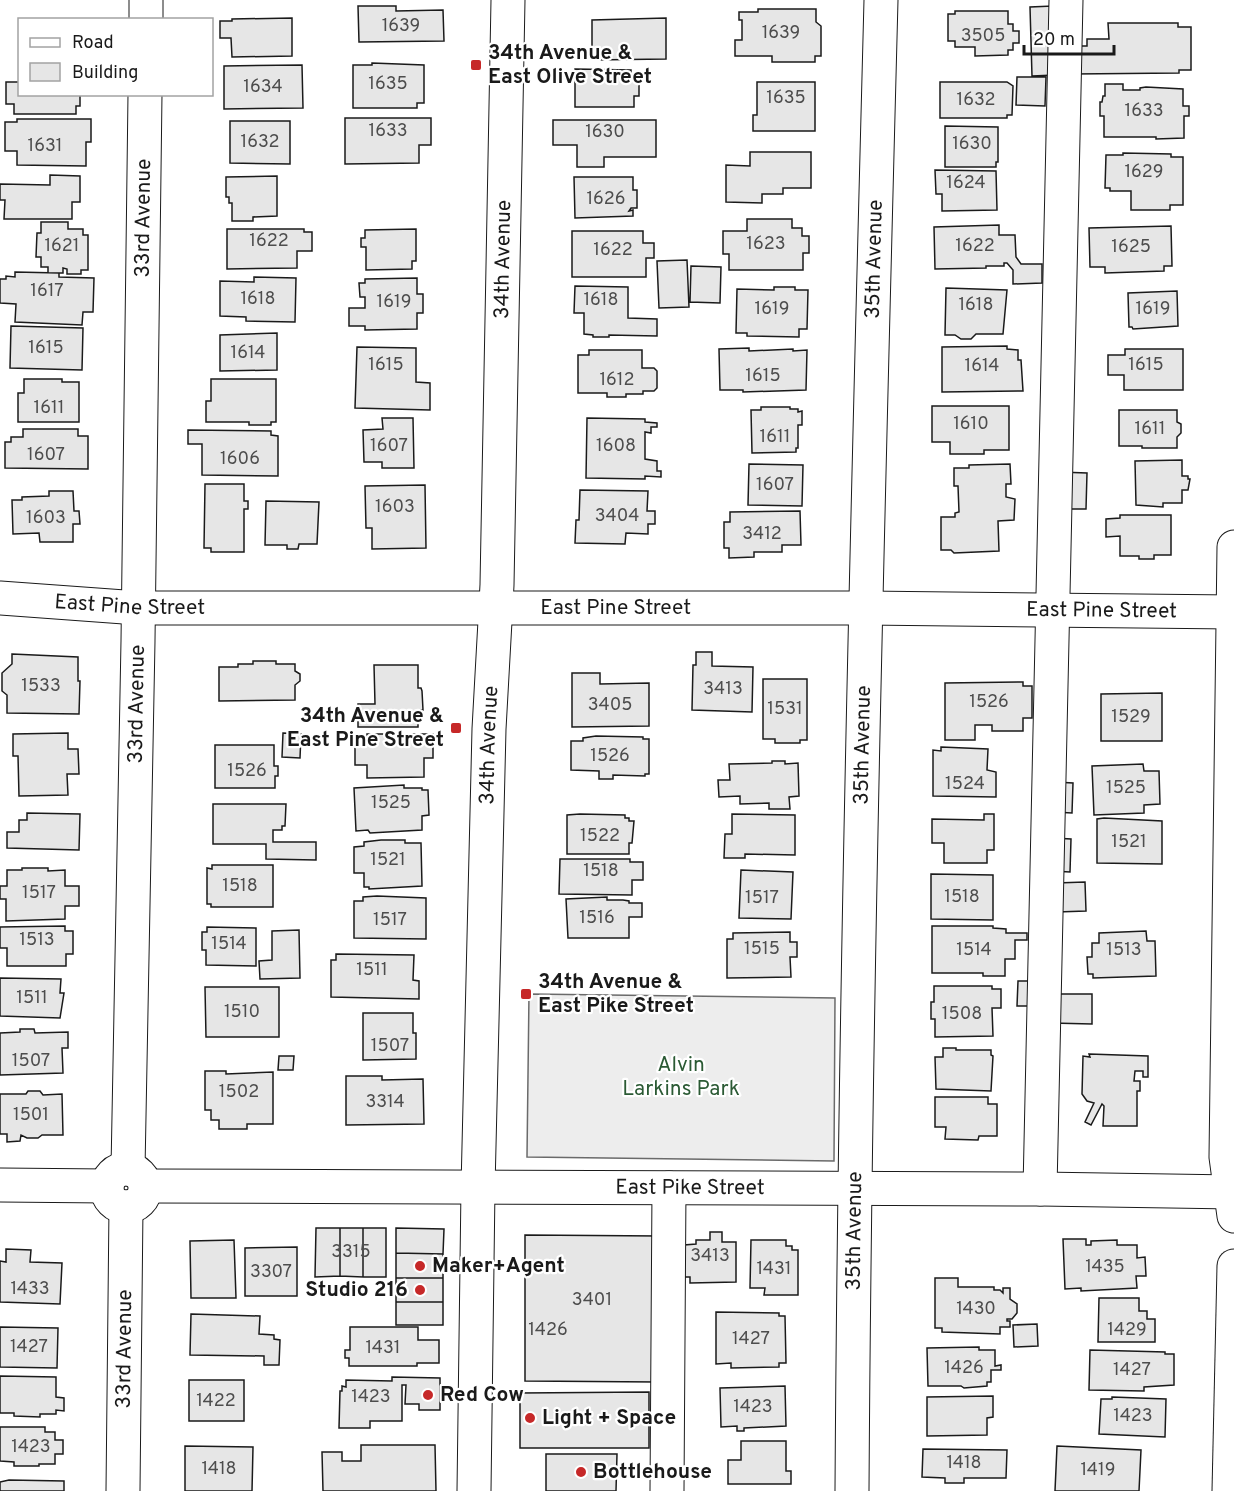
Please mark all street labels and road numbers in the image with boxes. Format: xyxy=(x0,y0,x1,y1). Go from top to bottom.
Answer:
street label: 33rd Avenue xyxy=(129,158,158,278)
street label: 34th Avenue xyxy=(489,199,518,319)
street label: 35th Avenue xyxy=(859,199,889,319)
street label: East Pine Street xyxy=(53,588,205,622)
street label: East Pine Street xyxy=(540,595,691,622)
street label: East Pine Street xyxy=(1026,596,1177,625)
street label: 33rd Avenue xyxy=(122,644,151,764)
street label: 34th Avenue xyxy=(474,685,505,805)
street label: 35th Avenue xyxy=(848,685,878,805)
street label: 35th Avenue xyxy=(840,1171,869,1291)
street label: East Pike Street xyxy=(615,1174,765,1202)
street label: 33rd Avenue xyxy=(110,1289,139,1409)

